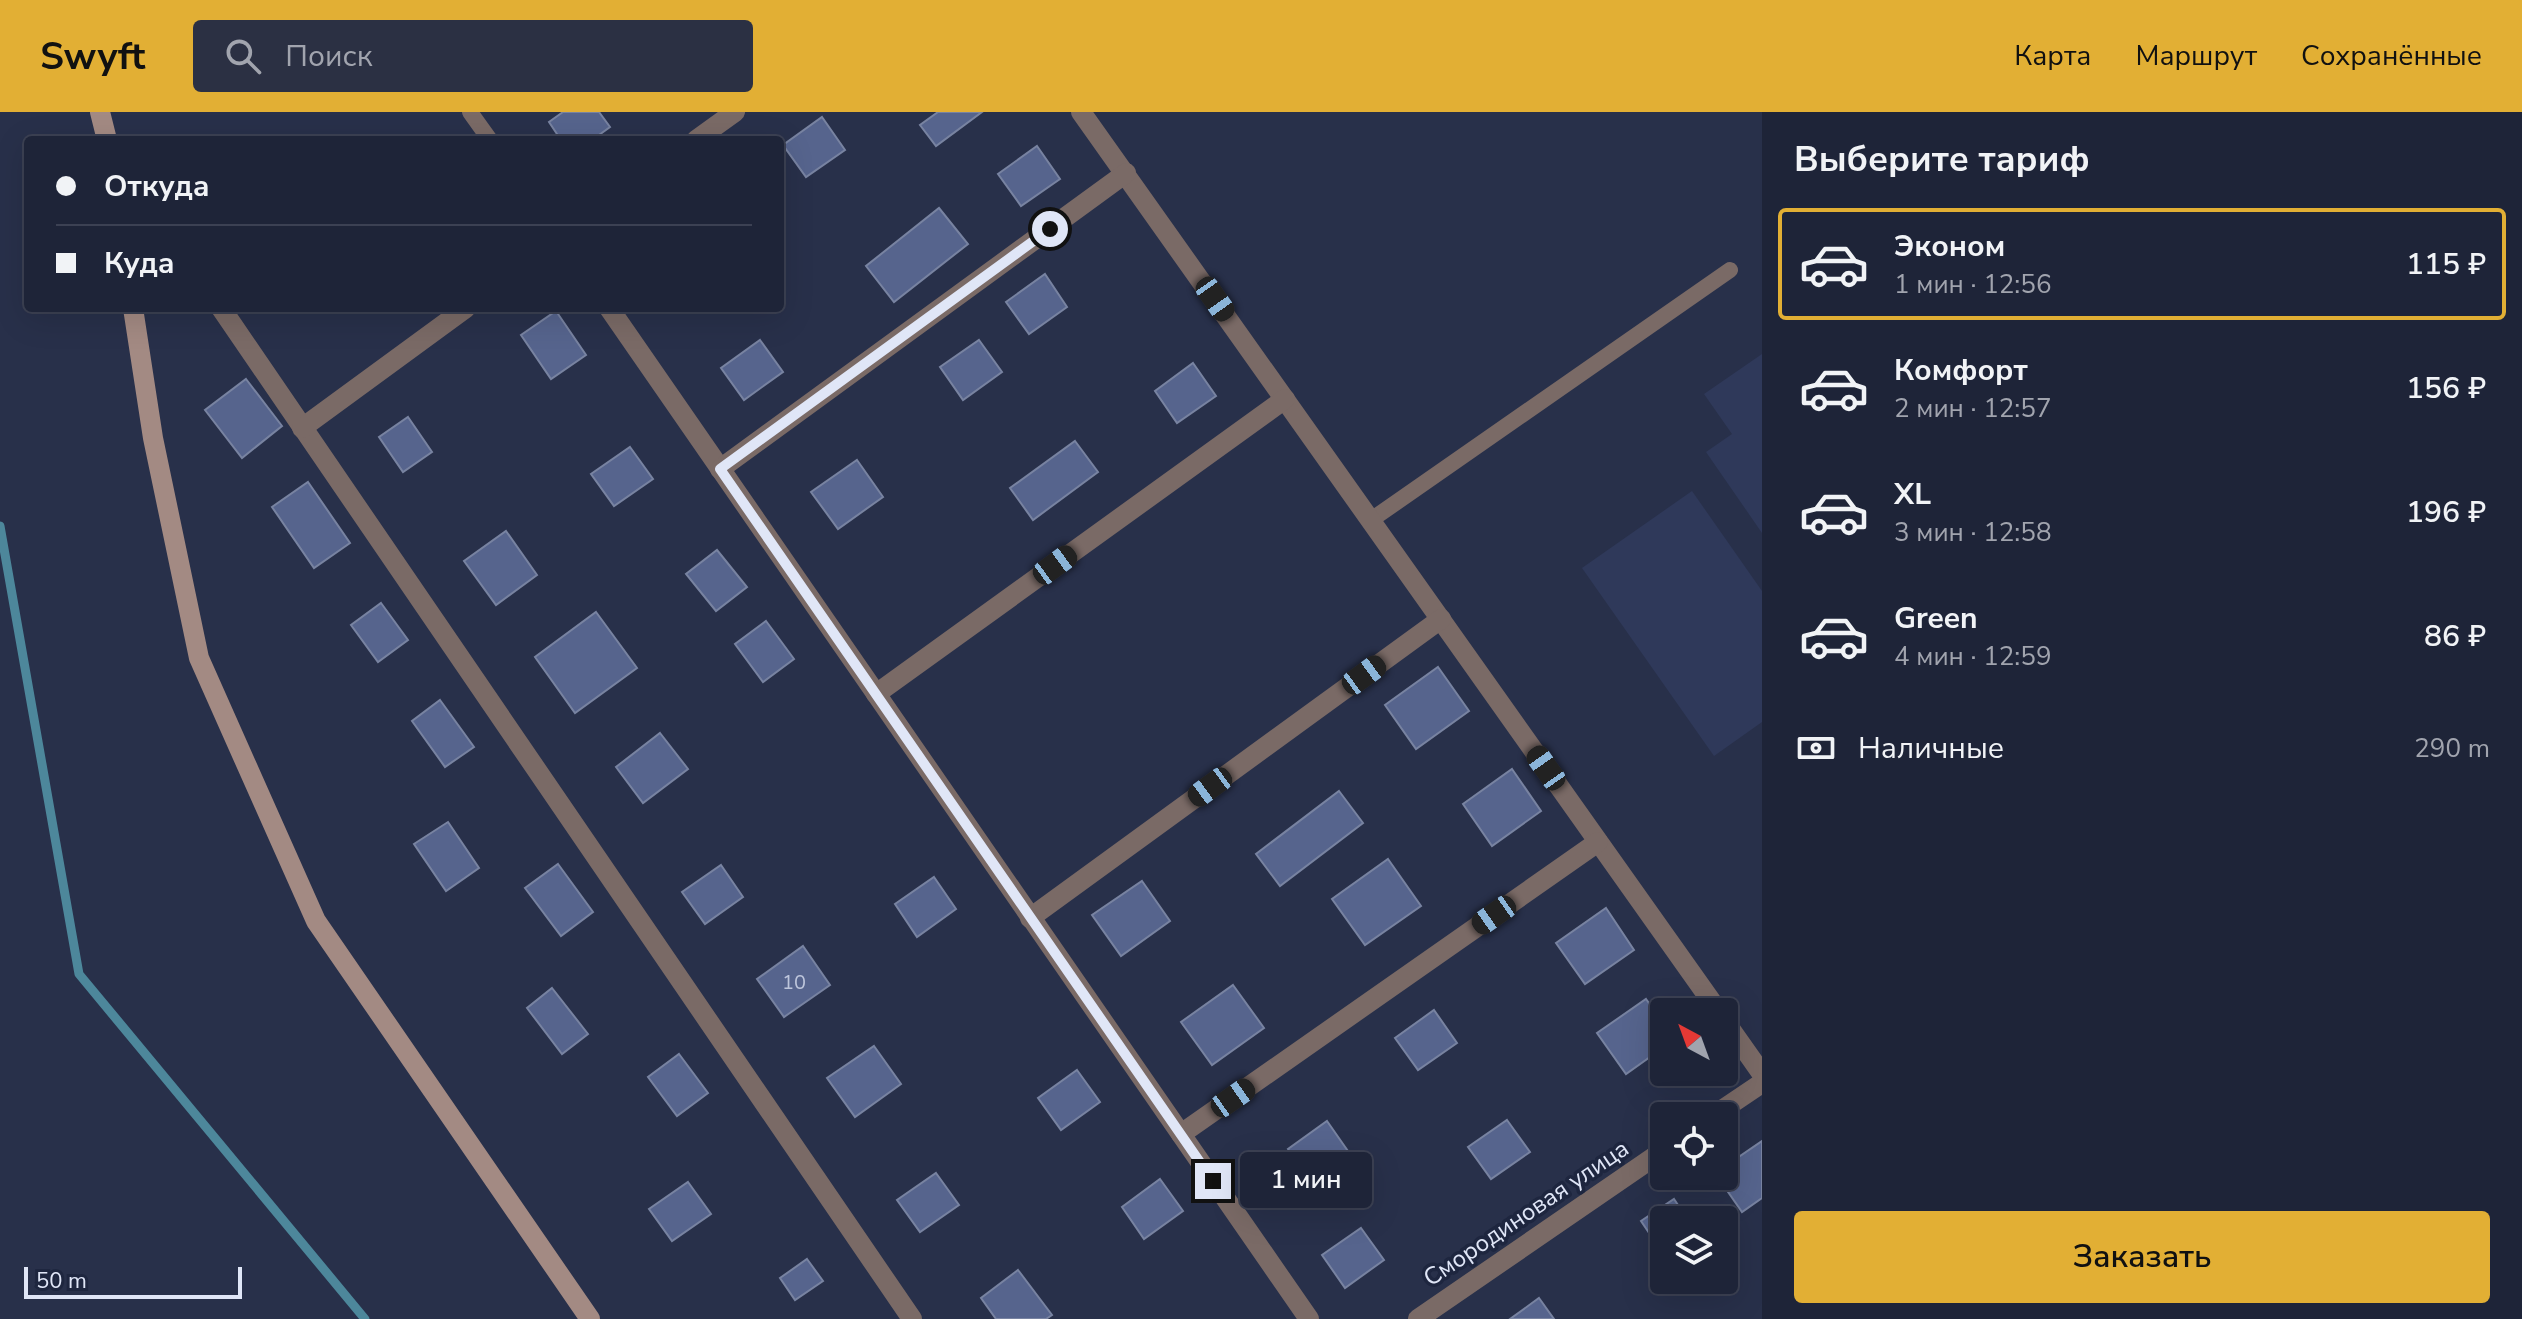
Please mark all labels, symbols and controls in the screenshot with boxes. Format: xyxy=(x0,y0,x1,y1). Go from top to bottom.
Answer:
search box xyxy=(193,20,753,92)
text: Swyft xyxy=(40,31,145,82)
icon: search xyxy=(221,34,265,78)
text: Поиск xyxy=(285,36,372,77)
text: Карта xyxy=(2014,37,2091,75)
text: Маршрут xyxy=(2135,37,2257,75)
text: Сохранённые xyxy=(2301,37,2482,75)
text: Выберите тариф xyxy=(1794,135,2090,184)
text: Откуда xyxy=(104,166,210,207)
route start xyxy=(1032,211,1068,247)
text: Эконом xyxy=(1894,226,2005,267)
icon: car xyxy=(1798,228,1870,300)
text: Куда xyxy=(104,243,175,284)
text: 115 ₽ xyxy=(2406,244,2486,285)
text: 1 мин · 12:56 xyxy=(1894,267,2051,302)
car xyxy=(1191,272,1239,326)
text: Комфорт xyxy=(1894,350,2028,391)
icon: car xyxy=(1798,352,1870,424)
text: 156 ₽ xyxy=(2406,368,2486,409)
text: 2 мин · 12:57 xyxy=(1894,391,2051,426)
text: XL xyxy=(1894,474,1931,515)
icon: car xyxy=(1798,476,1870,548)
text: 196 ₽ xyxy=(2406,492,2486,533)
text: 3 мин · 12:58 xyxy=(1894,515,2051,550)
car xyxy=(1029,541,1081,589)
text: Green xyxy=(1894,598,1978,639)
icon: car xyxy=(1798,600,1870,672)
text: 86 ₽ xyxy=(2424,616,2486,657)
text: 4 мин · 12:59 xyxy=(1894,639,2051,674)
car xyxy=(1338,651,1390,699)
icon: cash xyxy=(1794,726,1838,770)
text: Наличные xyxy=(1858,728,2004,769)
text: 290 m xyxy=(2414,731,2490,766)
car xyxy=(1522,741,1570,795)
car xyxy=(1184,763,1236,811)
car xyxy=(1467,891,1521,939)
house number: 10 xyxy=(782,969,806,996)
north arrow xyxy=(1650,998,1738,1086)
map controls xyxy=(1650,998,1738,1294)
car xyxy=(1206,1074,1260,1122)
button: locate xyxy=(1650,1102,1738,1190)
street label: Смородиновая улица xyxy=(1417,1132,1635,1294)
callout: 1 мин xyxy=(1241,1153,1373,1209)
text: 1 мин xyxy=(1271,1162,1341,1197)
route end xyxy=(1195,1163,1231,1199)
button: layers xyxy=(1650,1206,1738,1294)
button: Заказать xyxy=(1794,1211,2490,1303)
scale bar xyxy=(24,1263,242,1299)
text: 50 m xyxy=(36,1266,87,1296)

